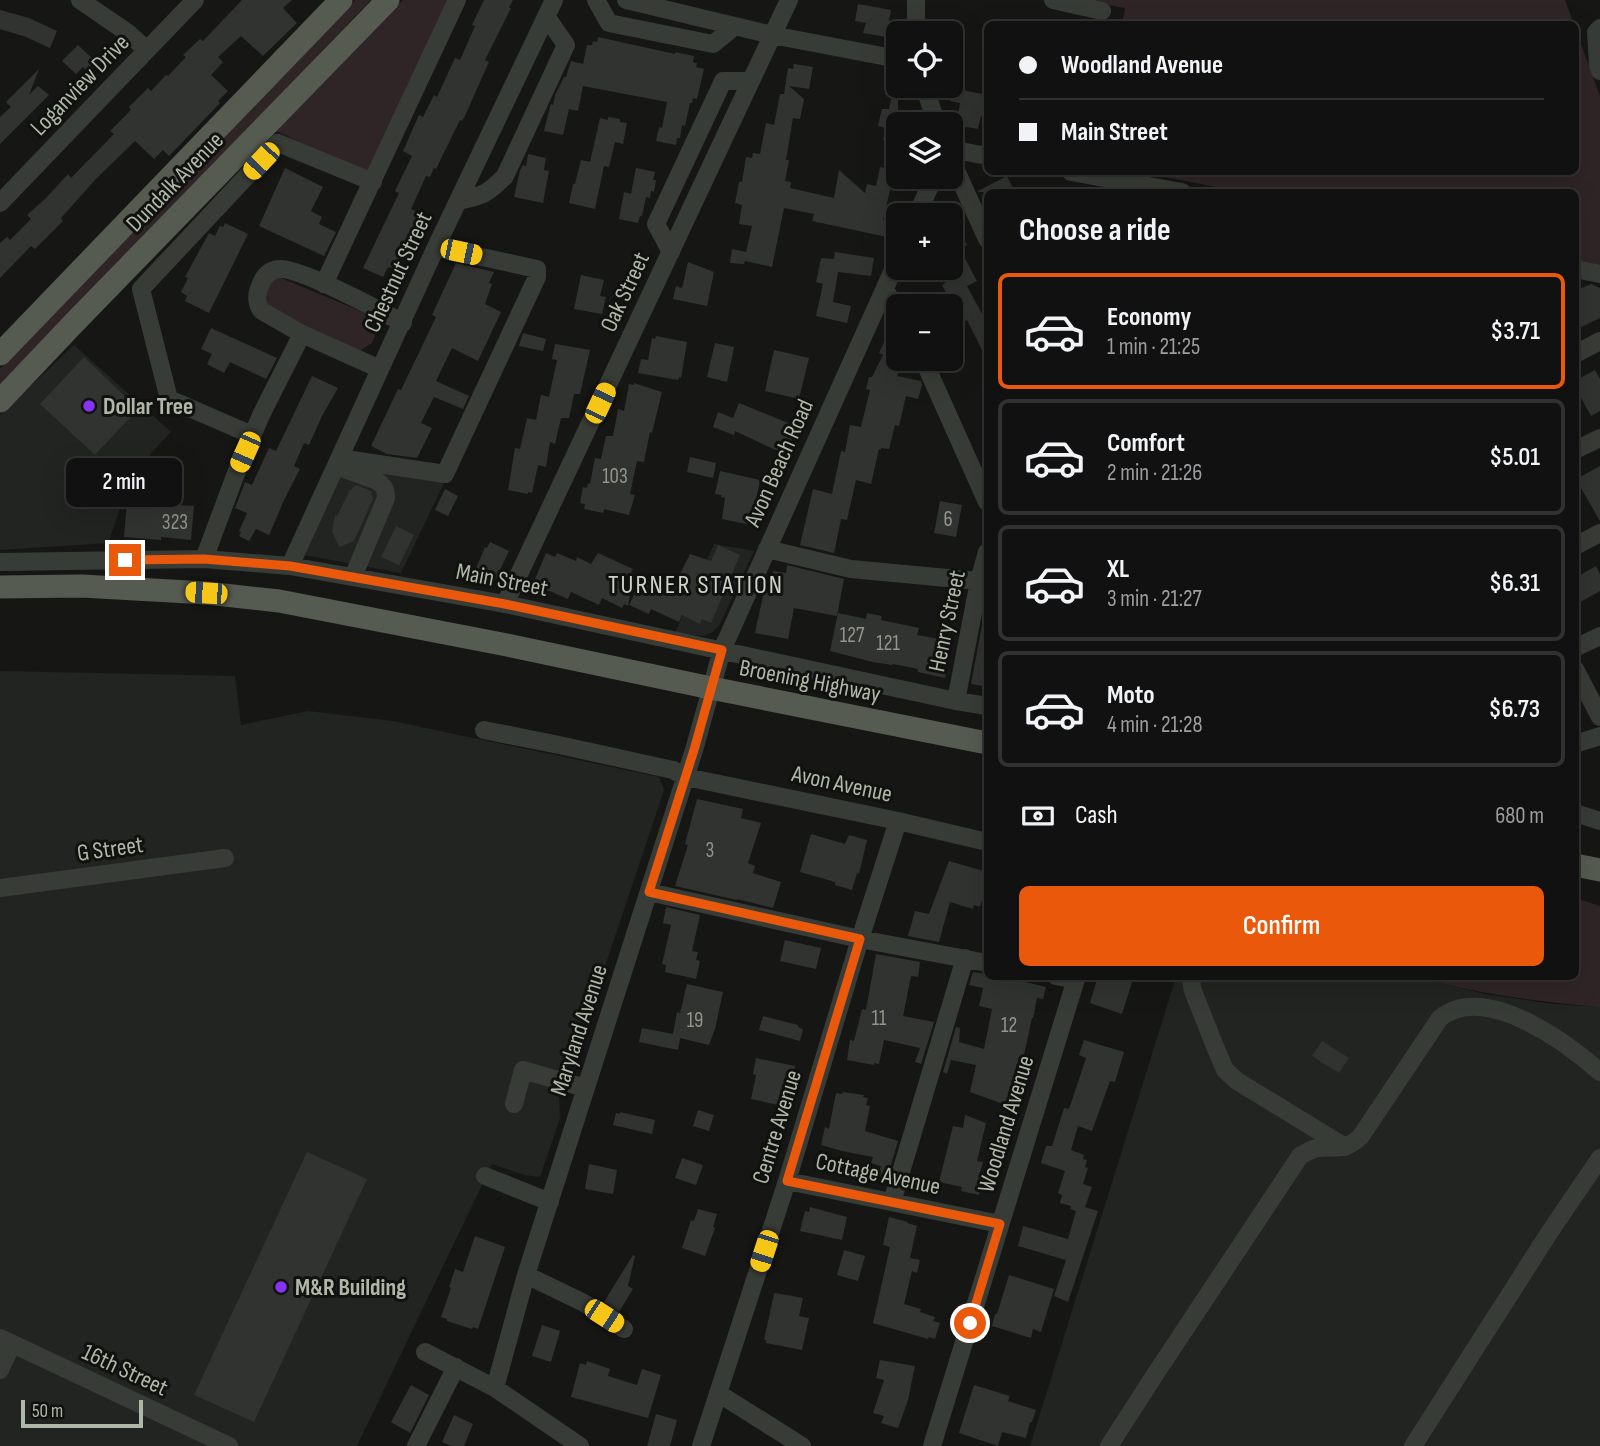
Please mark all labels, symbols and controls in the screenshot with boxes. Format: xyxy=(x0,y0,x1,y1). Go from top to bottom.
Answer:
map controls xyxy=(886,21,963,371)
button: locate xyxy=(886,21,963,98)
street label: Loganview Drive xyxy=(25,28,135,142)
text: Woodland Avenue xyxy=(1061,50,1223,81)
button: layers xyxy=(886,112,963,189)
text: Main Street xyxy=(1061,117,1168,148)
street label: Dundalk Avenue xyxy=(120,126,230,238)
car xyxy=(239,138,284,184)
button: + xyxy=(886,203,963,280)
street label: Chestnut Street xyxy=(357,207,439,337)
text: Choose a ride xyxy=(1019,211,1171,250)
car xyxy=(439,237,484,267)
street label: Oak Street xyxy=(594,248,656,336)
button: − xyxy=(886,294,963,371)
icon: car xyxy=(1023,300,1086,363)
text: Economy xyxy=(1107,302,1191,333)
text: $3.71 xyxy=(1490,316,1540,347)
text: 1 min · 21:25 xyxy=(1107,333,1200,361)
car xyxy=(582,380,619,426)
place label: Dollar Tree xyxy=(103,392,193,421)
street label: Avon Beach Road xyxy=(738,395,820,532)
marker: Dollar Tree xyxy=(81,398,97,414)
icon: car xyxy=(1023,426,1086,489)
text: Comfort xyxy=(1107,428,1185,459)
car xyxy=(227,429,264,475)
text: $5.01 xyxy=(1489,442,1540,473)
callout: 2 min xyxy=(67,458,183,508)
text: 2 min · 21:26 xyxy=(1107,459,1202,487)
house number: 103 xyxy=(602,464,628,489)
text: 2 min xyxy=(102,468,146,496)
house number: 6 xyxy=(943,507,953,532)
house number: 323 xyxy=(162,510,188,535)
route end xyxy=(109,544,141,576)
icon: car xyxy=(1023,552,1086,615)
text: XL xyxy=(1107,554,1129,585)
street label: Main Street xyxy=(454,557,550,603)
street label: Henry Street xyxy=(922,568,972,674)
text: $6.31 xyxy=(1489,568,1540,599)
district label: TURNER STATION xyxy=(608,570,784,601)
car xyxy=(185,581,228,605)
text: 3 min · 21:27 xyxy=(1107,585,1202,613)
house number: 127 xyxy=(840,623,865,648)
house number: 121 xyxy=(876,631,900,656)
street label: Broening Highway xyxy=(737,653,883,709)
icon: car xyxy=(1023,678,1086,741)
text: Moto xyxy=(1107,680,1155,711)
text: $6.73 xyxy=(1489,694,1540,725)
text: 4 min · 21:28 xyxy=(1107,711,1203,739)
street label: Avon Avenue xyxy=(788,759,895,809)
icon: cash xyxy=(1019,797,1057,835)
text: Cash xyxy=(1075,800,1118,831)
text: 680 m xyxy=(1495,802,1544,830)
street label: G Street xyxy=(75,830,145,868)
house number: 3 xyxy=(706,838,714,863)
button: Confirm xyxy=(1019,886,1544,966)
street label: Maryland Avenue xyxy=(544,961,614,1099)
house number: 11 xyxy=(872,1006,887,1031)
house number: 19 xyxy=(687,1008,703,1033)
house number: 12 xyxy=(1001,1013,1017,1038)
street label: Woodland Avenue xyxy=(971,1052,1041,1196)
street label: Centre Avenue xyxy=(746,1067,808,1187)
street label: Cottage Avenue xyxy=(813,1147,943,1201)
car xyxy=(748,1228,781,1274)
place label: M&R Building xyxy=(295,1273,406,1302)
marker: M&R Building xyxy=(273,1279,289,1295)
car xyxy=(581,1296,628,1336)
route start xyxy=(954,1307,986,1339)
street label: 16th Street xyxy=(78,1338,172,1402)
scale bar xyxy=(21,1397,144,1429)
text: 50 m xyxy=(32,1400,63,1423)

